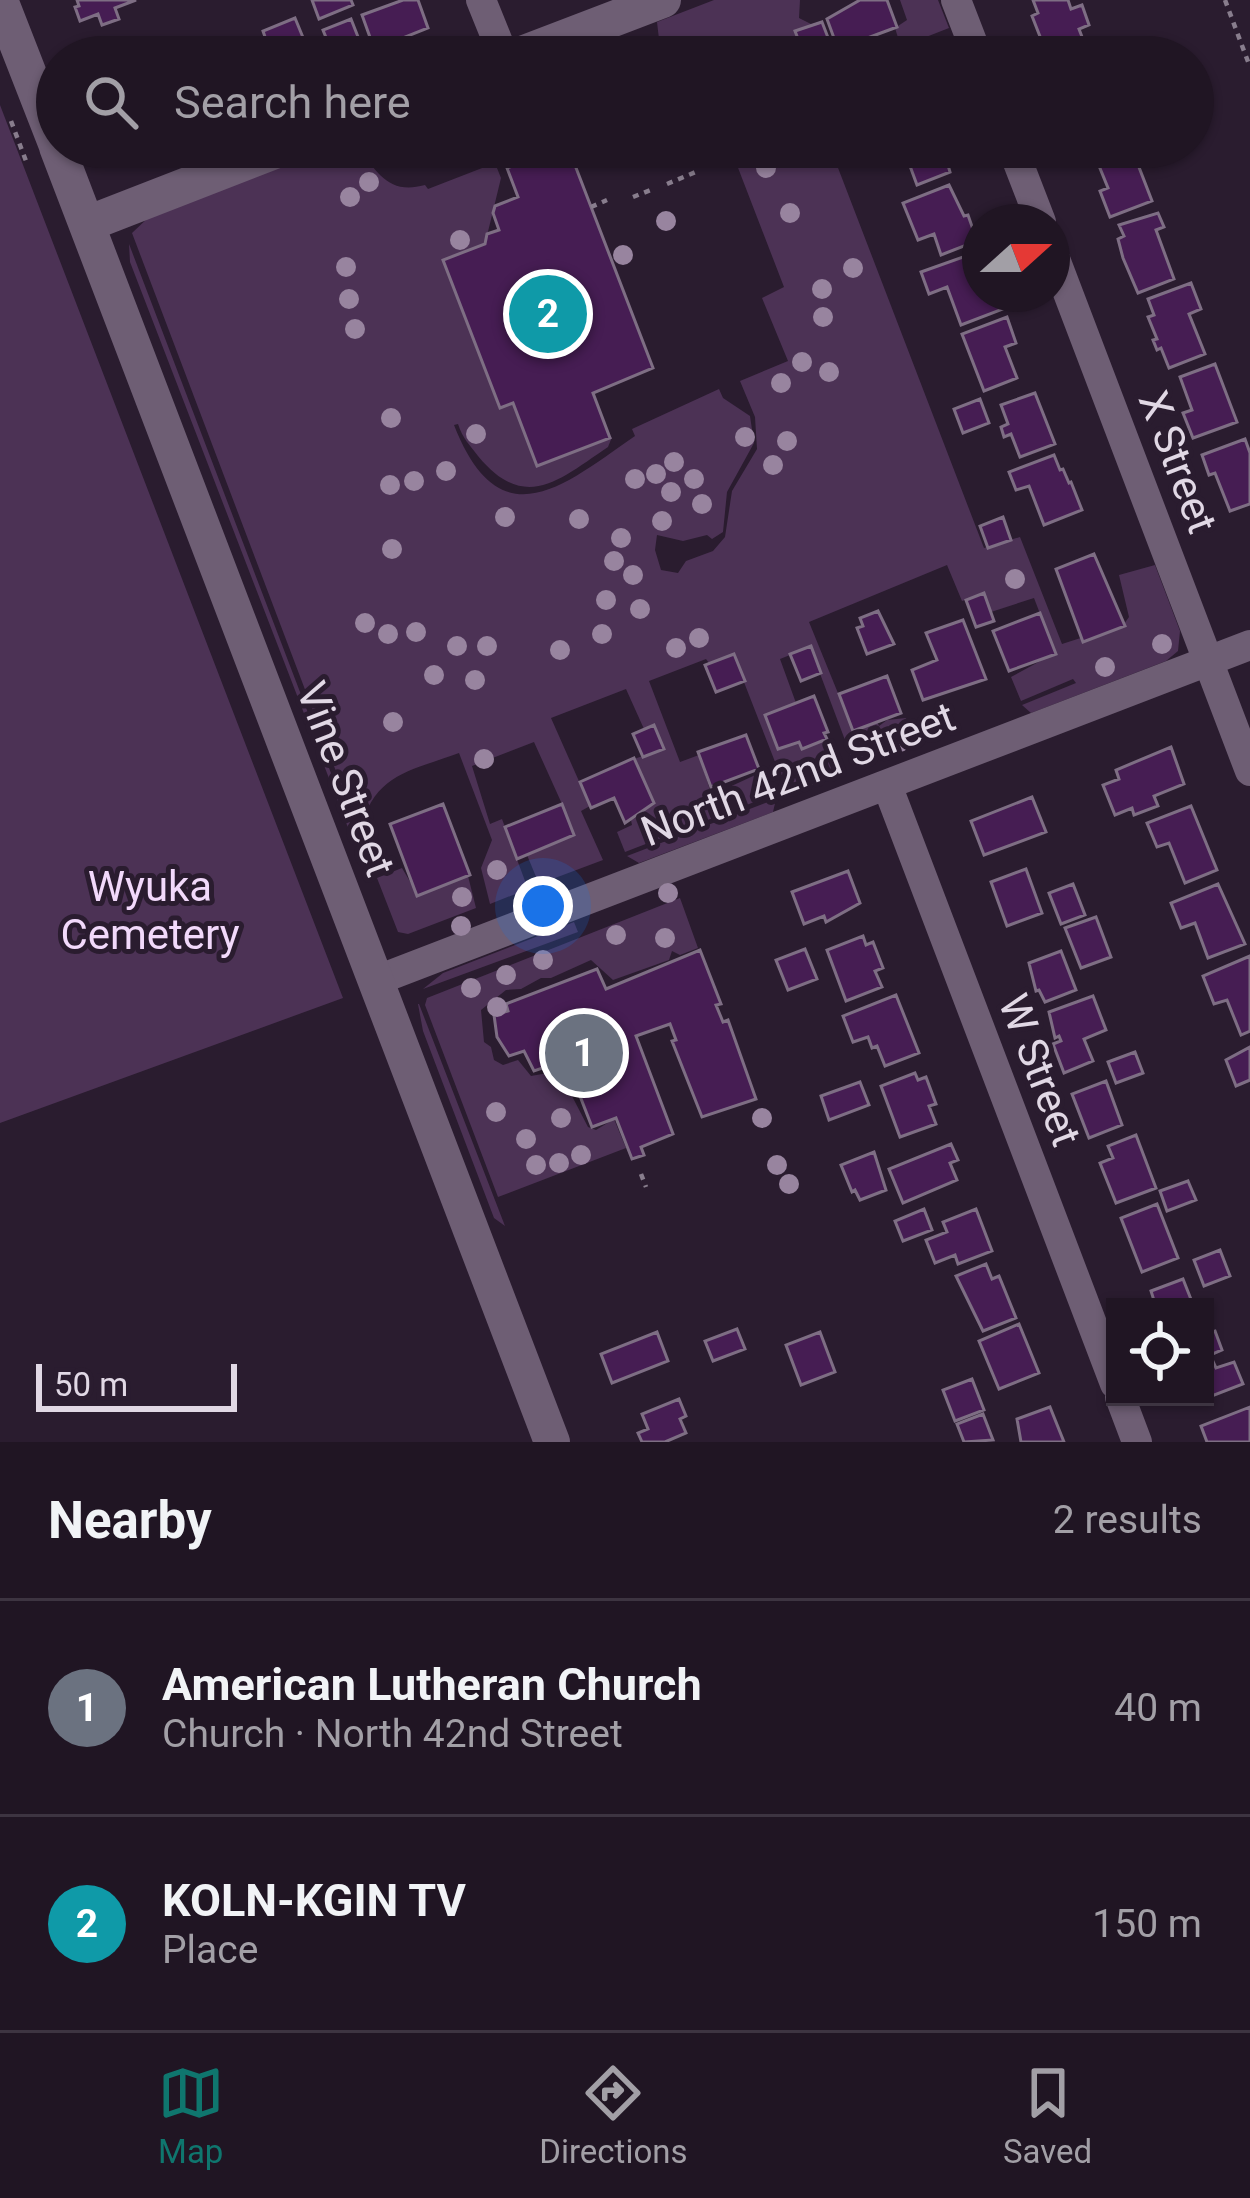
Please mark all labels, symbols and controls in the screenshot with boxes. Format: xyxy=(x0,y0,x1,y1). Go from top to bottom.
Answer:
search box xyxy=(36,36,1214,168)
icon: search xyxy=(78,69,144,135)
text: Search here xyxy=(174,76,411,129)
north arrow xyxy=(962,204,1070,312)
pin: 2 xyxy=(509,269,587,359)
street label: X Street xyxy=(1129,384,1227,540)
street label: Vine Street xyxy=(287,675,405,883)
street label: North 42nd Street xyxy=(634,692,962,856)
park label: Wyuka Cemetery xyxy=(60,862,240,959)
your location xyxy=(513,876,573,936)
street label: W Street xyxy=(989,987,1091,1153)
pin: 1 xyxy=(545,1008,623,1098)
map controls xyxy=(1106,1298,1214,1406)
button: locate xyxy=(1106,1298,1214,1406)
scale bar xyxy=(36,1358,237,1411)
text: 50 m xyxy=(54,1365,128,1404)
text: Nearby xyxy=(48,1491,212,1550)
text: 2 results xyxy=(1053,1497,1202,1543)
text: American Lutheran Church xyxy=(162,1658,702,1711)
text: 1 xyxy=(76,1685,98,1731)
text: 40 m xyxy=(1114,1685,1202,1731)
text: Church · North 42nd Street xyxy=(162,1711,623,1757)
text: KOLN-KGIN TV xyxy=(162,1874,466,1927)
text: 2 xyxy=(76,1901,98,1947)
text: 150 m xyxy=(1092,1901,1202,1947)
text: Place xyxy=(162,1927,258,1973)
tab: Map xyxy=(158,2060,224,2171)
tab: Directions xyxy=(539,2060,688,2171)
tab: Saved xyxy=(1003,2060,1092,2171)

